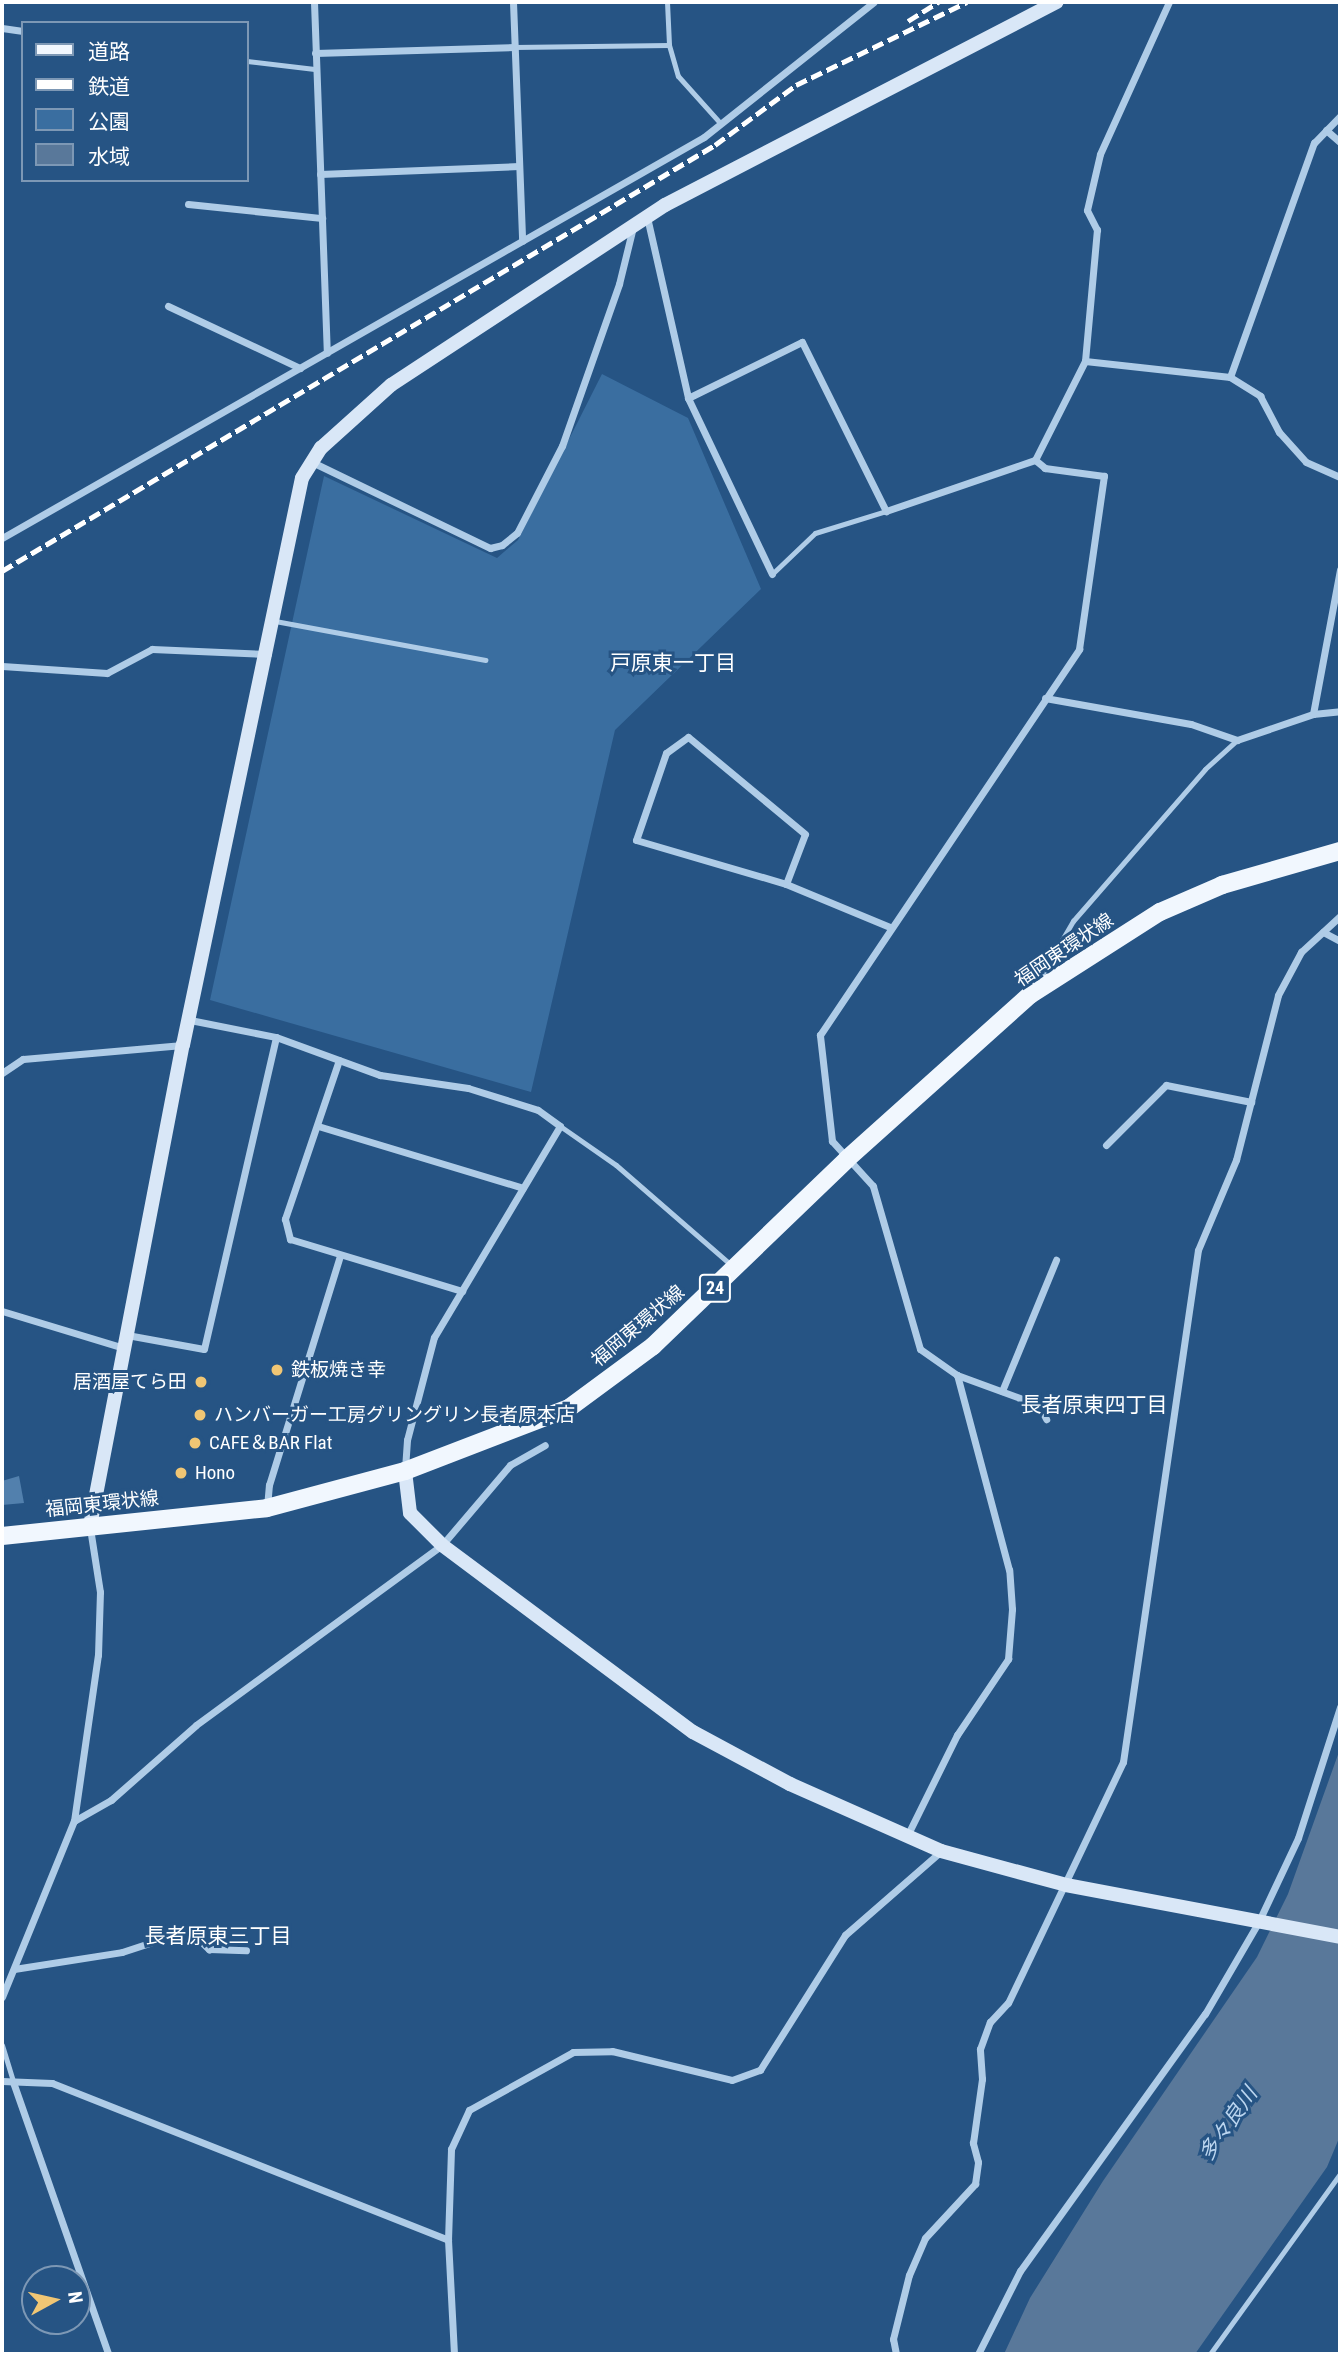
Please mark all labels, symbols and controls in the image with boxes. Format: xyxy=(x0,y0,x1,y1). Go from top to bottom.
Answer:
legend xyxy=(21,21,248,182)
text: 道路 xyxy=(88,40,130,64)
text: 鉄道 xyxy=(88,75,130,99)
text: 公園 xyxy=(88,110,130,134)
text: 水域 xyxy=(88,145,130,169)
district label: 戸原東一丁目 xyxy=(610,650,736,676)
street label: 福岡東環状線 xyxy=(1010,909,1118,991)
road number: 24 xyxy=(698,1274,732,1302)
street label: 福岡東環状線 xyxy=(587,1281,689,1371)
place label: 鉄板焼き幸 xyxy=(291,1359,386,1381)
marker: 鉄板焼き幸 xyxy=(269,1362,285,1378)
place label: 居酒屋てら田 xyxy=(73,1371,187,1393)
marker: 居酒屋てら田 xyxy=(193,1374,209,1390)
district label: 長者原東四丁目 xyxy=(1021,1392,1167,1418)
place label: ハンバーガー工房グリングリン長者原本店 xyxy=(214,1404,575,1426)
marker: ハンバーガー工房グリングリン長者原本店 xyxy=(192,1407,208,1423)
place label: CAFE＆BAR Flat xyxy=(209,1432,332,1454)
marker: CAFE＆BAR Flat xyxy=(187,1435,203,1451)
place label: Hono xyxy=(195,1462,235,1484)
marker: Hono xyxy=(173,1465,189,1481)
street label: 福岡東環状線 xyxy=(44,1487,160,1521)
district label: 長者原東三丁目 xyxy=(145,1923,291,1949)
water label: 多々良川 xyxy=(1194,2082,1262,2166)
north arrow xyxy=(21,2265,91,2335)
text: N xyxy=(63,2290,88,2305)

